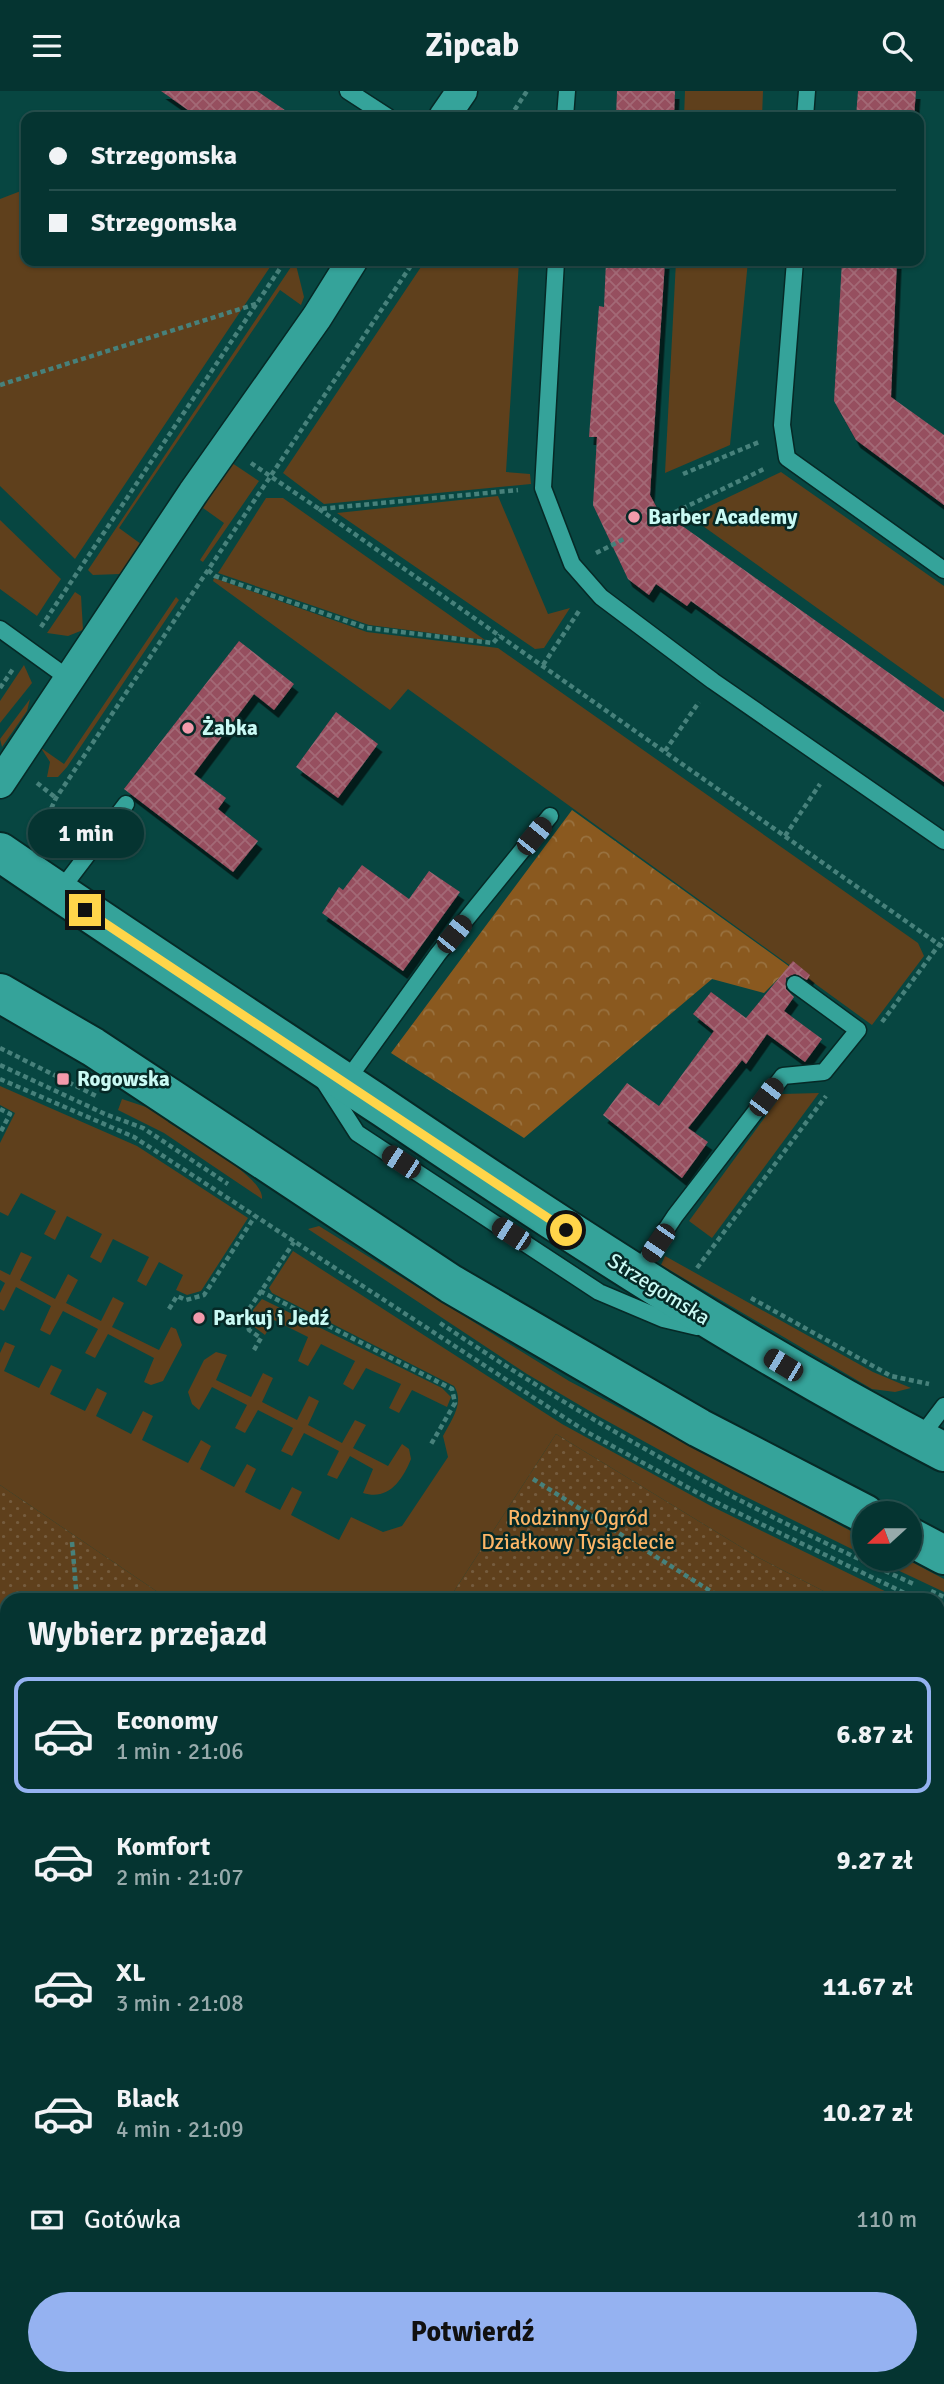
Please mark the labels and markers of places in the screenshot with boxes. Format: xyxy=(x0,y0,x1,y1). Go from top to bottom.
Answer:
place label: Barber Academy xyxy=(648,504,798,530)
marker: Barber Academy xyxy=(626,509,642,525)
place label: Żabka xyxy=(202,715,258,741)
marker: Żabka xyxy=(180,720,196,736)
place label: Rogowska xyxy=(77,1066,170,1092)
marker: Rogowska xyxy=(55,1071,71,1087)
place label: Parkuj i Jedź xyxy=(213,1305,329,1331)
marker: Parkuj i Jedź xyxy=(191,1310,207,1326)

